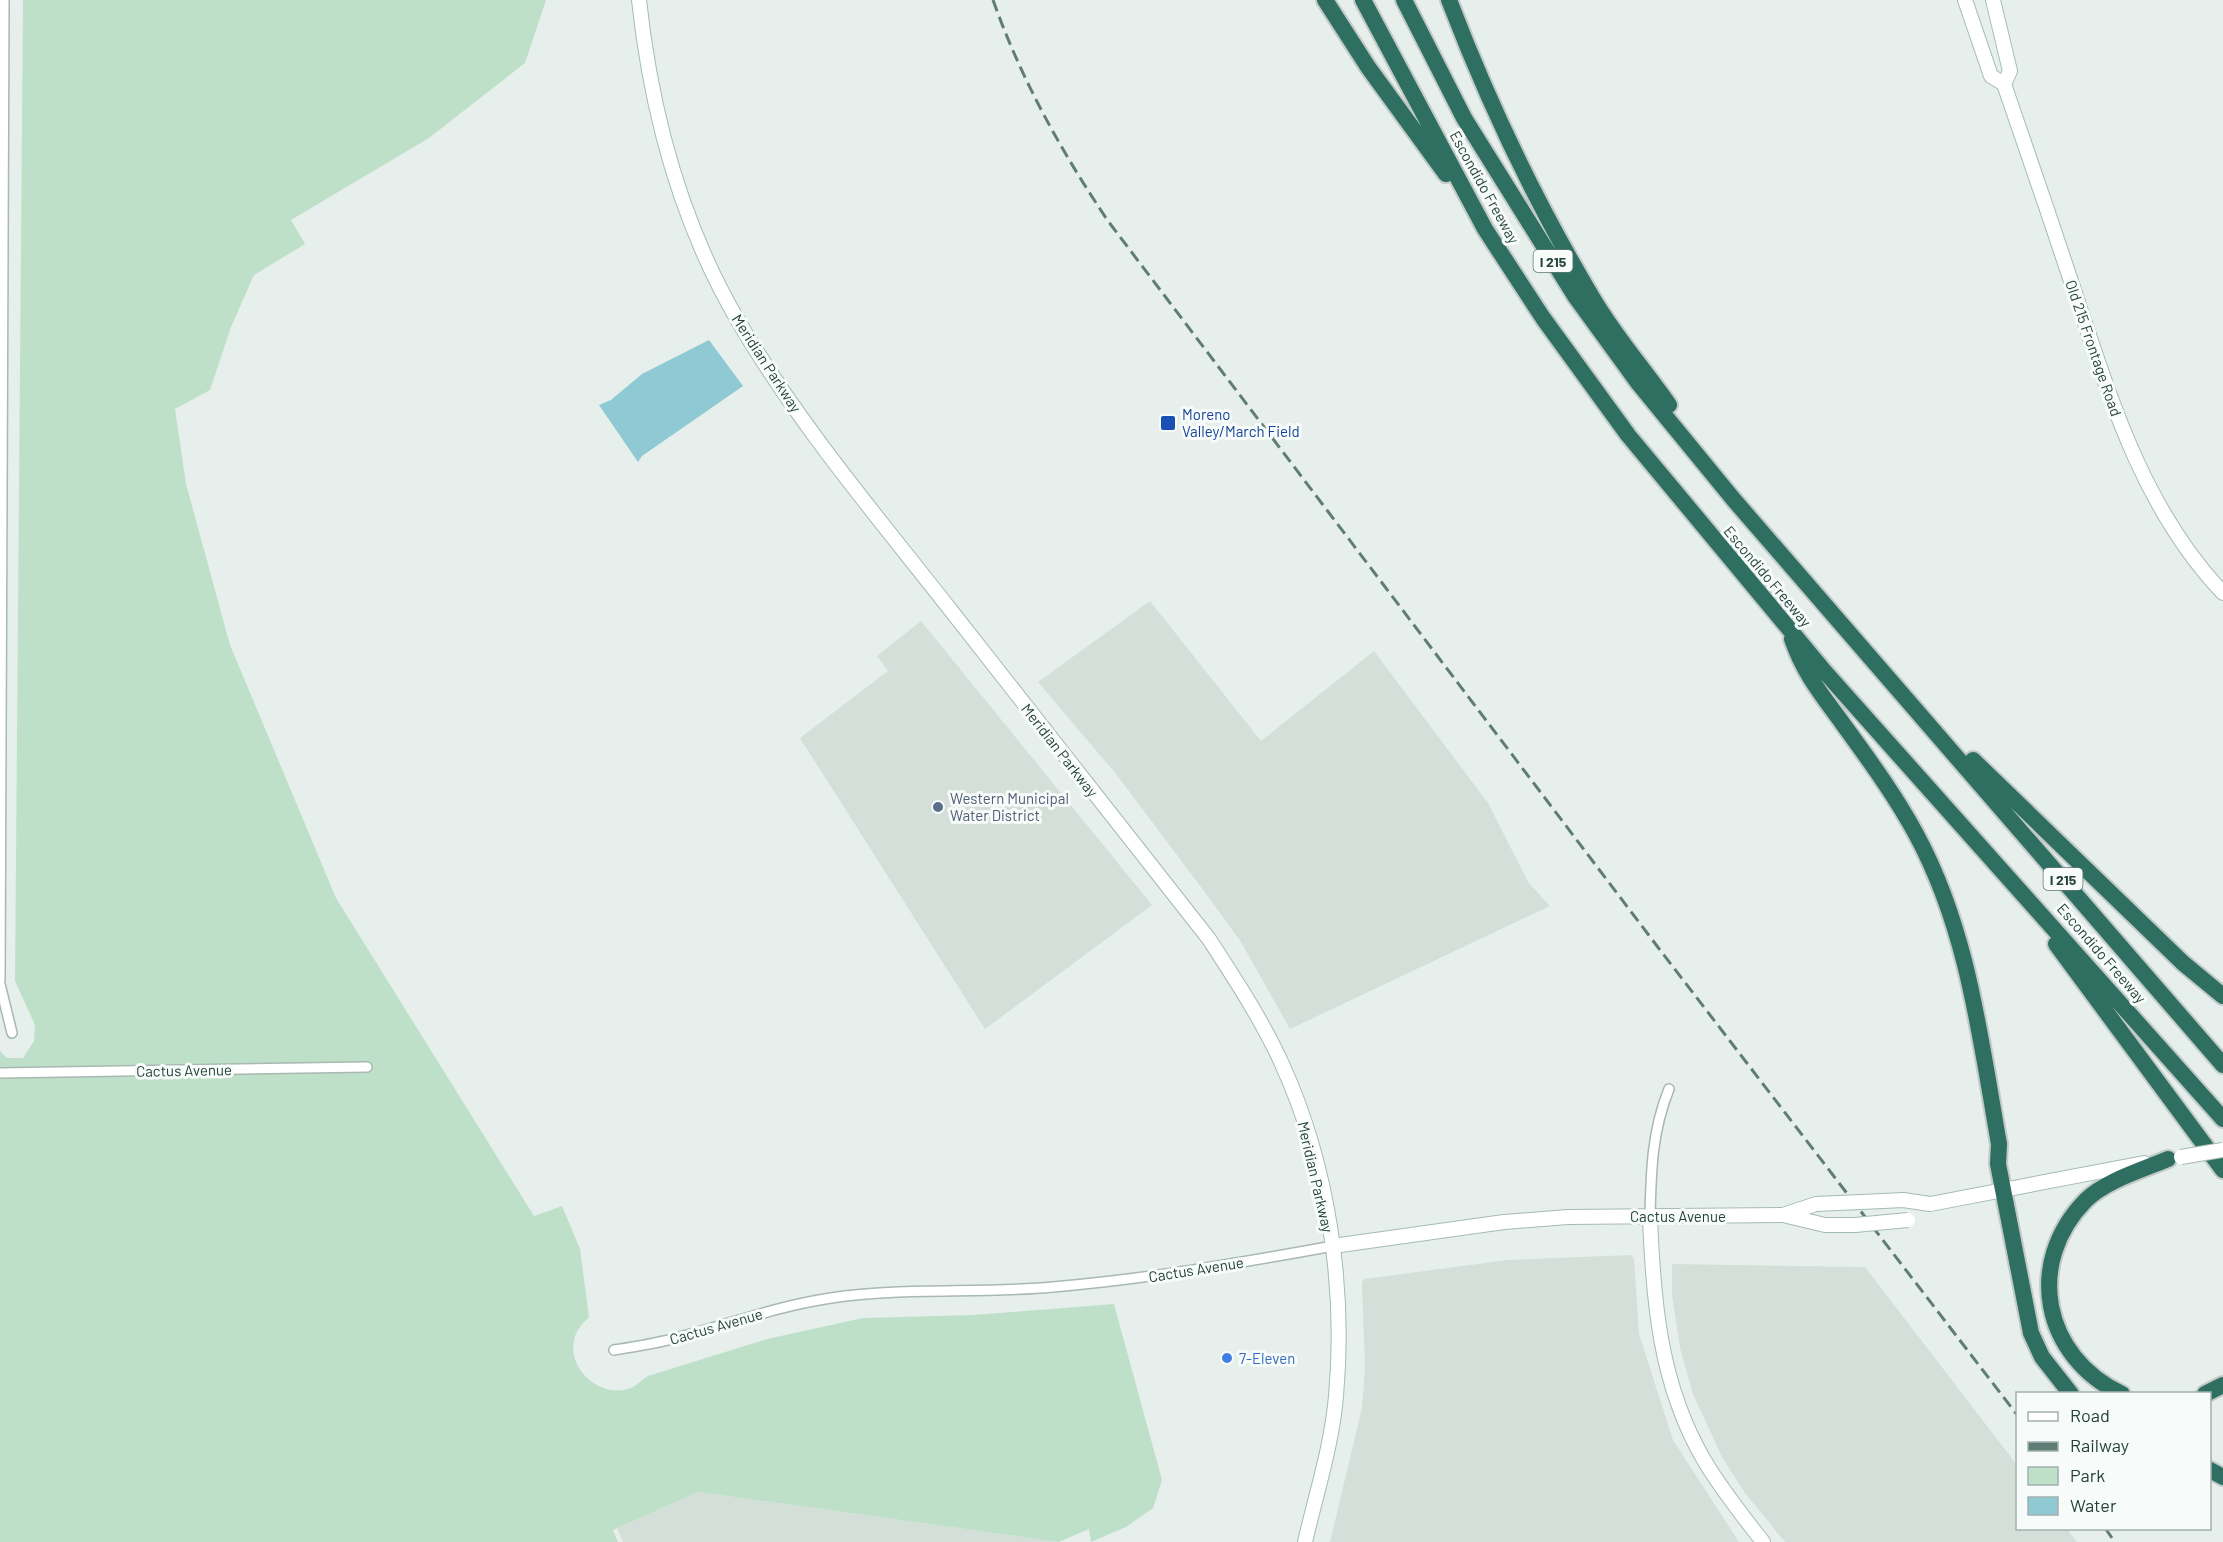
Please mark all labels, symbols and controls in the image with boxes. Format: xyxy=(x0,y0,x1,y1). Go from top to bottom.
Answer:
street label: Escondido Freeway xyxy=(1447,127,1524,247)
road number: I 215 xyxy=(1534,250,1572,272)
street label: Old 215 Frontage Road xyxy=(2062,277,2126,419)
street label: Meridian Parkway xyxy=(729,311,805,416)
place label: Moreno Valley/March Field xyxy=(1182,405,1300,440)
marker: Moreno Valley/March Field xyxy=(1159,414,1177,432)
street label: Escondido Freeway xyxy=(1721,522,1816,630)
street label: Meridian Parkway xyxy=(1018,700,1102,800)
place label: Western Municipal Water District xyxy=(950,789,1069,824)
marker: Western Municipal Water District xyxy=(931,800,945,814)
road number: I 215 xyxy=(2044,868,2082,890)
street label: Escondido Freeway xyxy=(2054,899,2150,1007)
street label: Cactus Avenue xyxy=(136,1060,232,1080)
street label: Meridian Parkway xyxy=(1294,1120,1338,1234)
street label: Cactus Avenue xyxy=(1630,1207,1726,1225)
street label: Cactus Avenue xyxy=(1147,1253,1245,1285)
street label: Cactus Avenue xyxy=(667,1304,765,1348)
place label: 7-Eleven xyxy=(1239,1349,1295,1367)
marker: 7-Eleven xyxy=(1220,1351,1234,1365)
legend xyxy=(2016,1392,2211,1530)
text: Road xyxy=(2070,1404,2110,1426)
text: Railway xyxy=(2070,1434,2129,1456)
text: Park xyxy=(2070,1464,2105,1486)
text: Water xyxy=(2070,1494,2117,1516)

